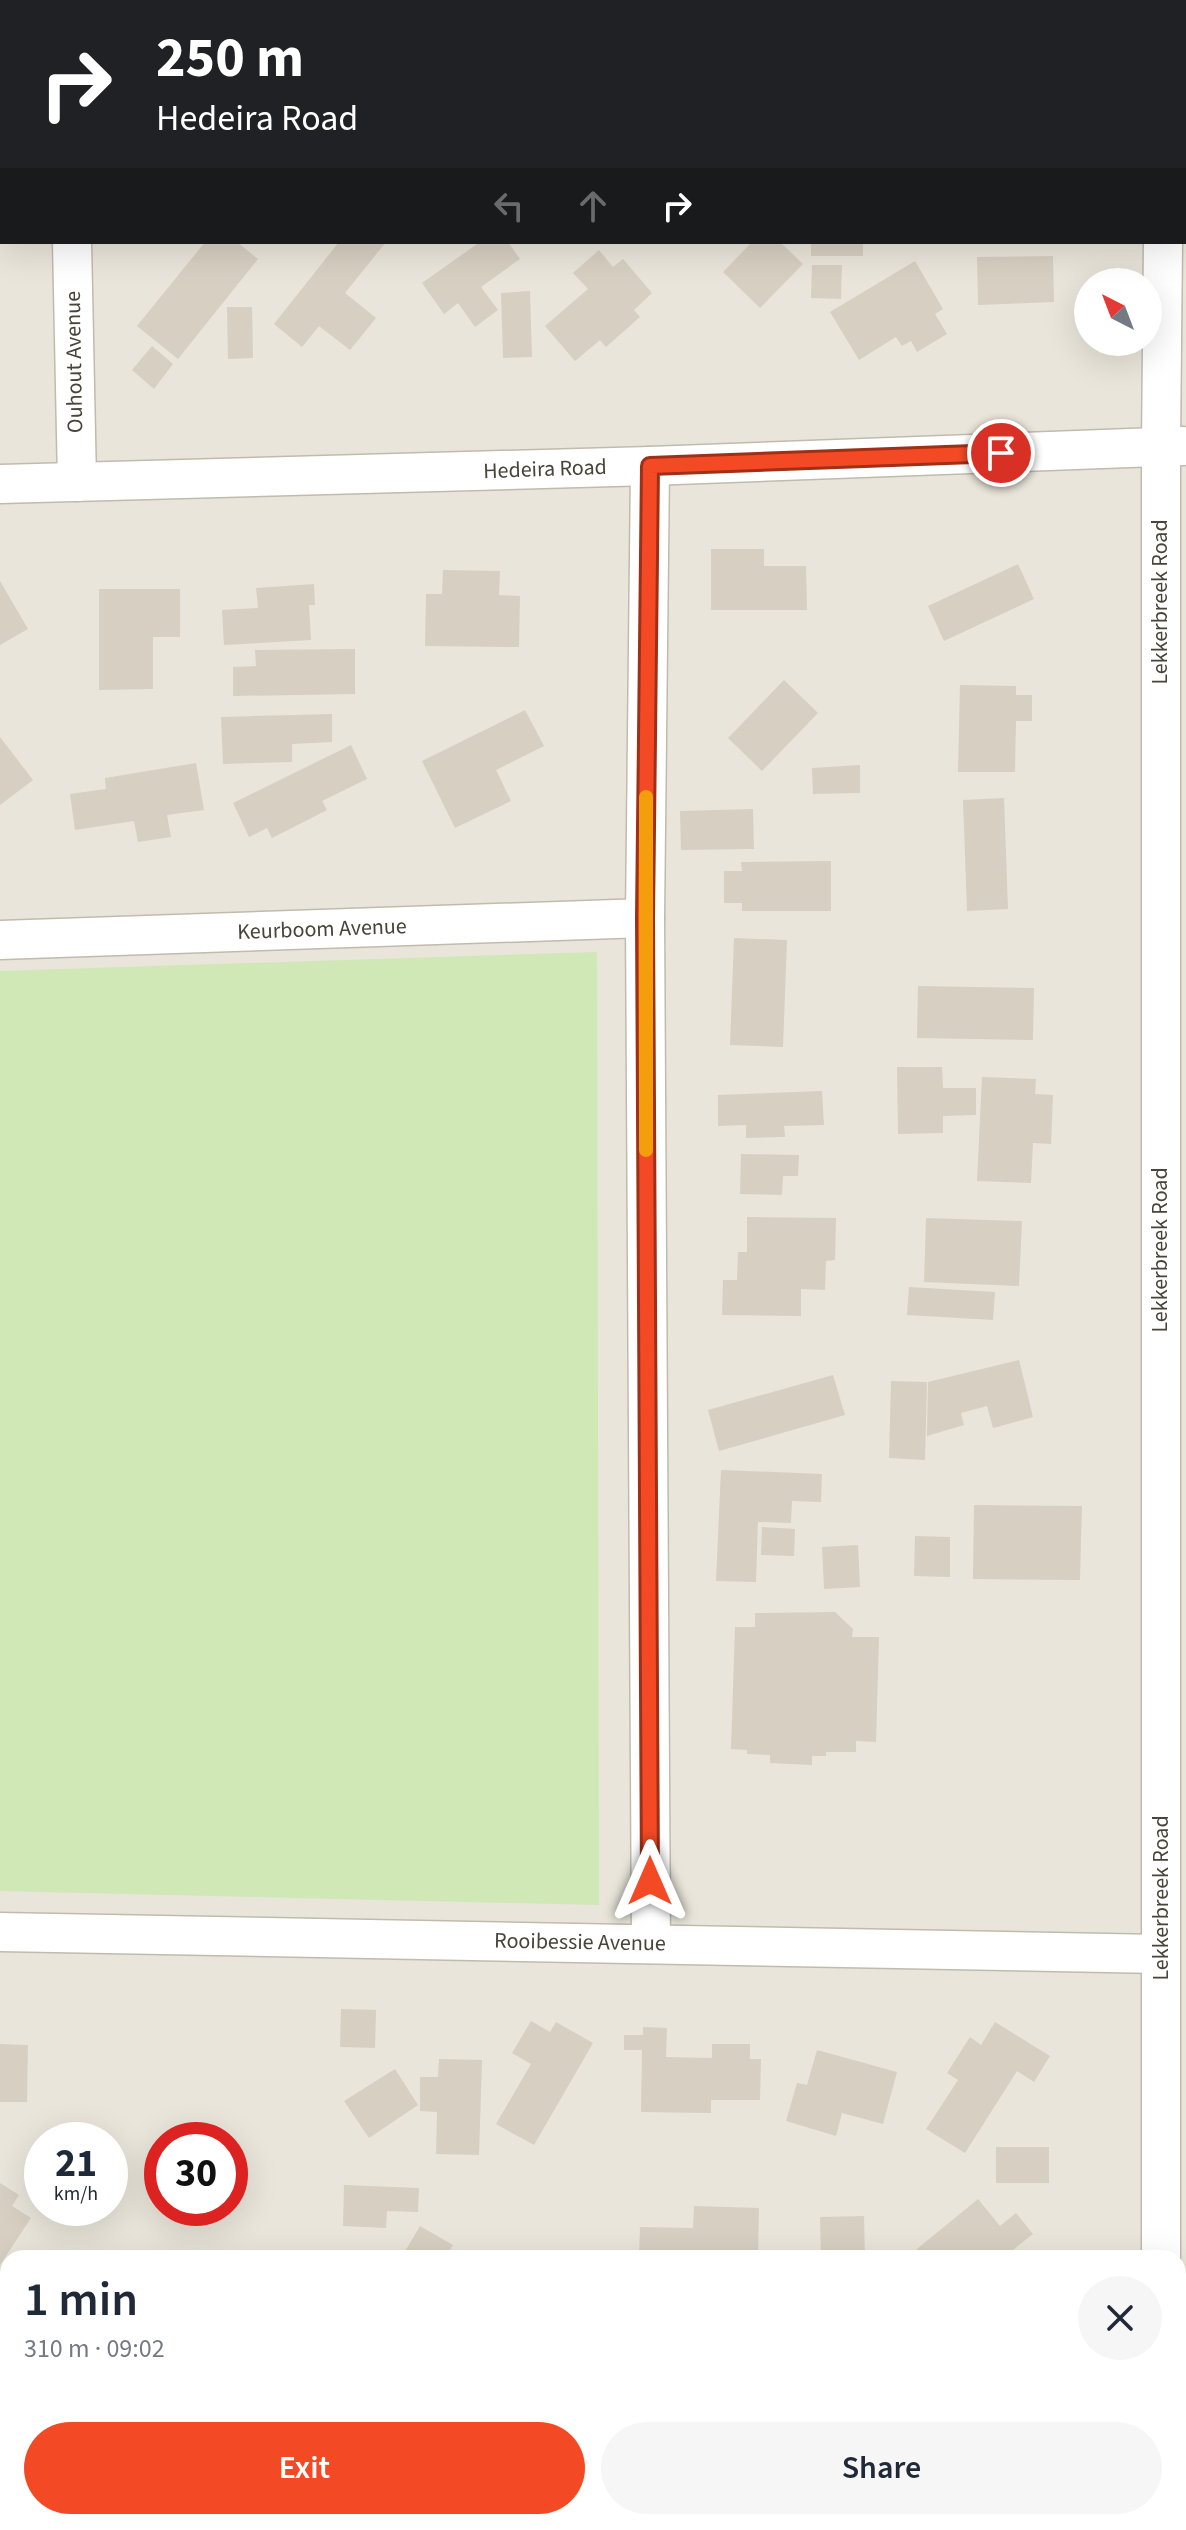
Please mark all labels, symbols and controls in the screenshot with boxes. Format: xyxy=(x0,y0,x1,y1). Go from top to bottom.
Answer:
text: 250 m xyxy=(156,19,304,98)
icon: right xyxy=(24,32,128,136)
text: Hedeira Road xyxy=(156,93,358,144)
icon: left xyxy=(487,184,531,228)
icon: ahead xyxy=(571,184,615,228)
icon: right xyxy=(655,184,699,228)
north arrow xyxy=(1074,268,1162,356)
map controls xyxy=(1074,268,1162,356)
street label: Ouhout Avenue xyxy=(57,291,91,433)
pin xyxy=(967,419,1035,487)
icon: arrive xyxy=(979,431,1023,475)
street label: Hedeira Road xyxy=(483,451,607,487)
street label: Lekkerbreek Road xyxy=(1144,519,1176,685)
street label: Keurboom Avenue xyxy=(237,910,407,948)
street label: Lekkerbreek Road xyxy=(1144,1167,1176,1333)
street label: Lekkerbreek Road xyxy=(1145,1815,1177,1981)
position arrow xyxy=(608,1839,692,1923)
street label: Rooibessie Avenue xyxy=(494,1925,666,1959)
speed limit sign: 30 xyxy=(144,2122,248,2226)
text: 21 xyxy=(55,2135,97,2192)
text: km/h xyxy=(54,2180,98,2208)
text: 1 min xyxy=(24,2266,138,2334)
button: close xyxy=(1078,2276,1162,2360)
text: 310 m · 09:02 xyxy=(24,2330,165,2367)
button: Exit xyxy=(24,2422,585,2514)
button: Share xyxy=(601,2422,1162,2514)

